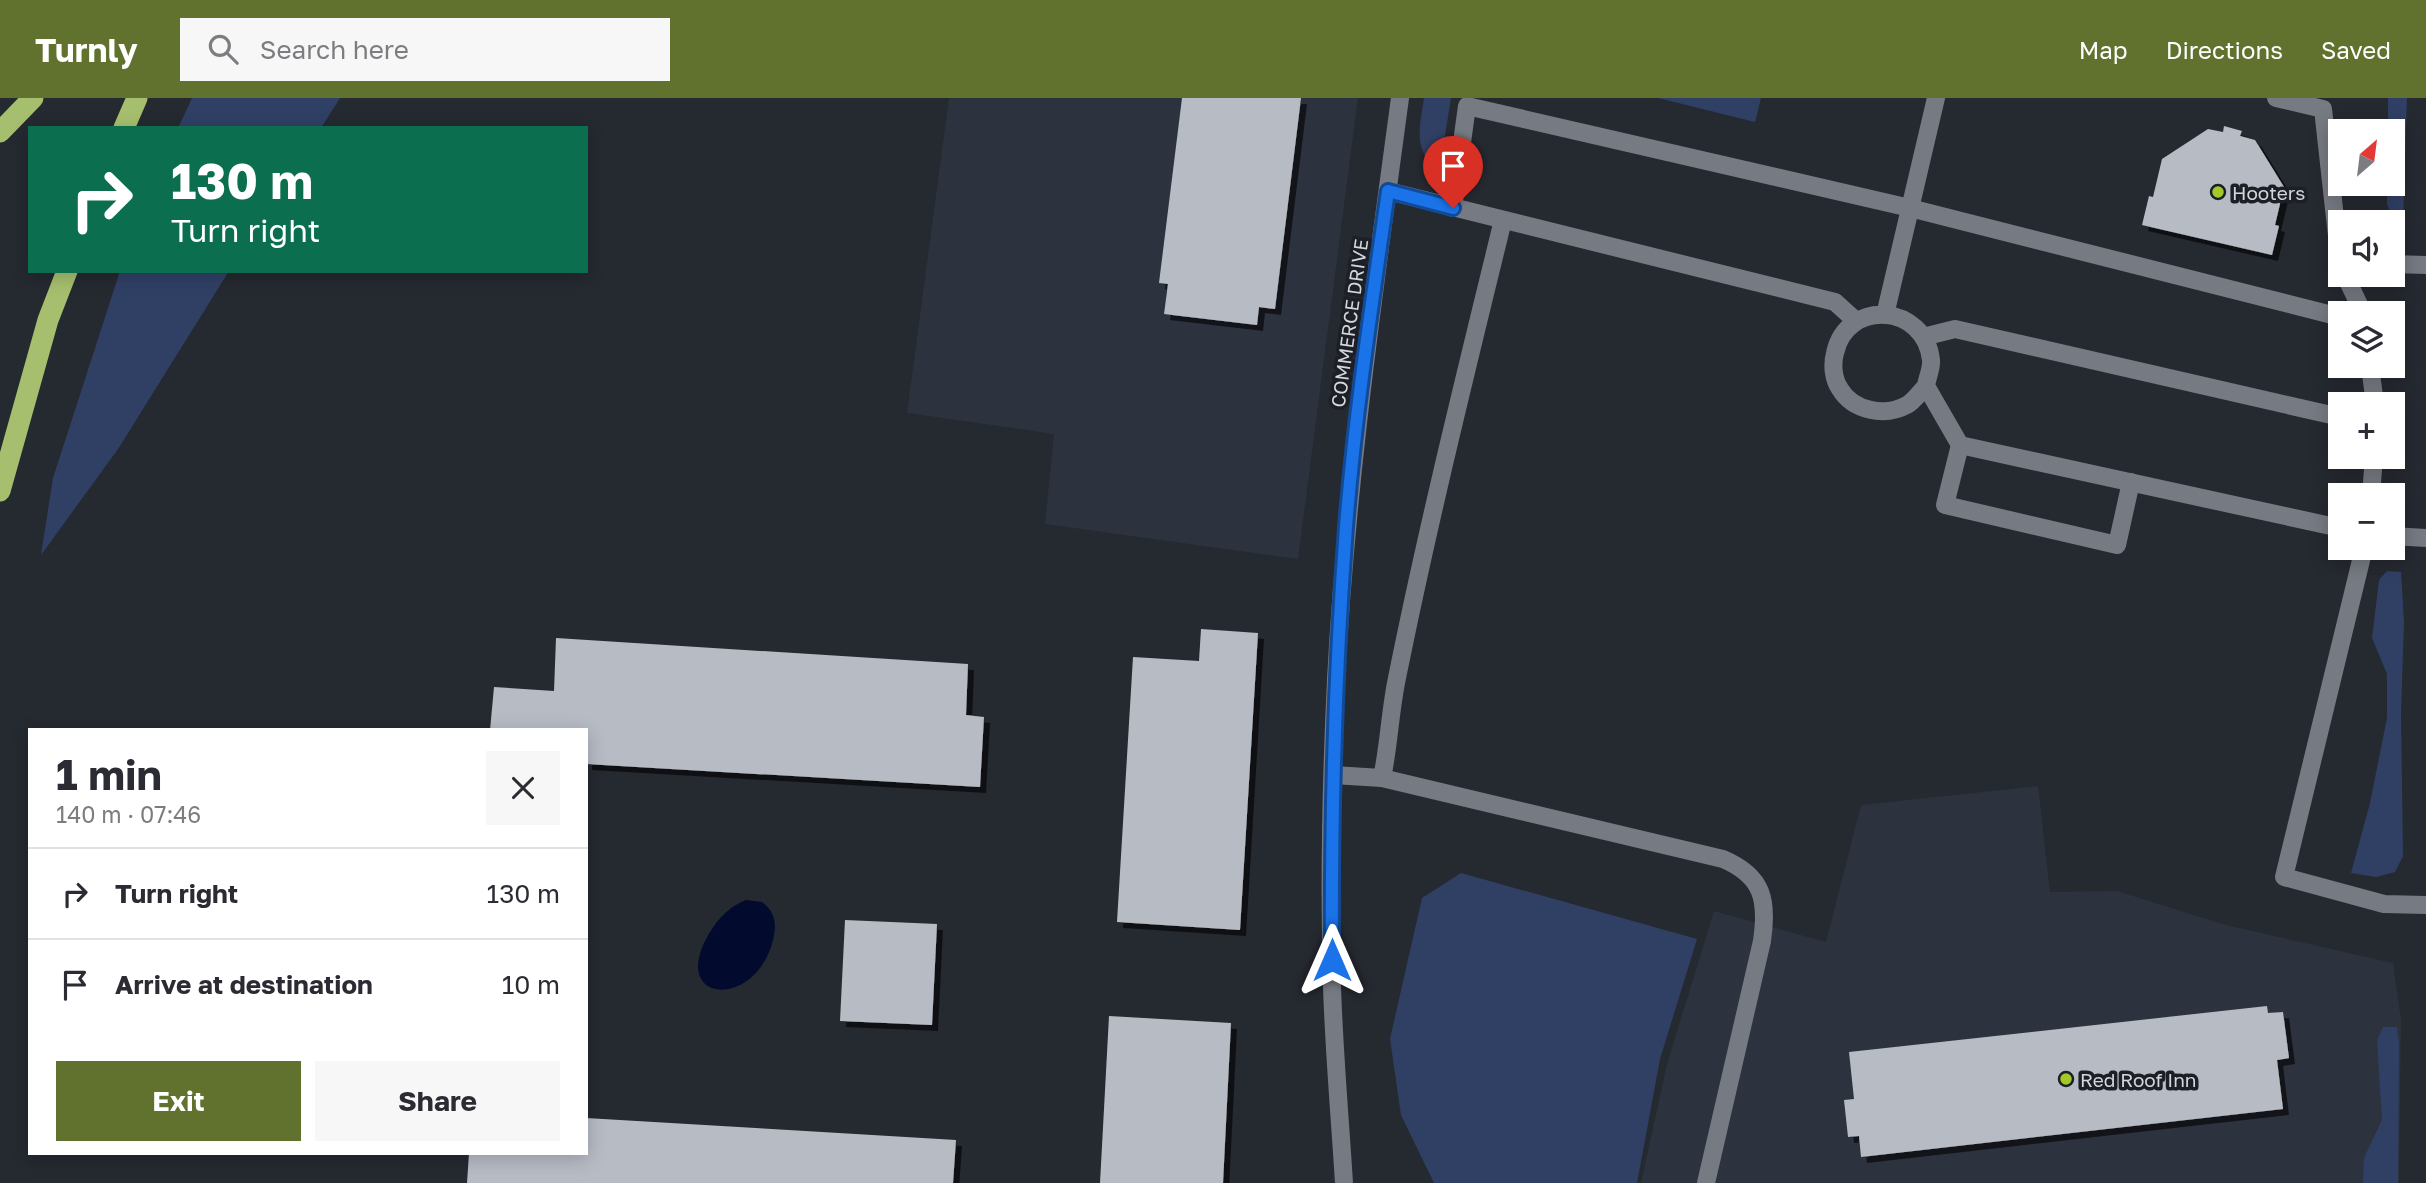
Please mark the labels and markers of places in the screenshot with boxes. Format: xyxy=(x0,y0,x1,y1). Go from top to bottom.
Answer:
pin xyxy=(1423,136,1483,208)
place label: Hooters xyxy=(2232,181,2305,204)
marker: Hooters xyxy=(2210,184,2226,200)
place label: Red Roof Inn xyxy=(2080,1068,2197,1091)
marker: Red Roof Inn xyxy=(2058,1071,2074,1087)

